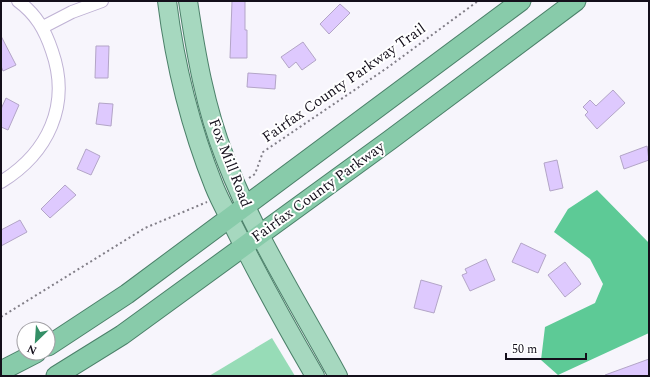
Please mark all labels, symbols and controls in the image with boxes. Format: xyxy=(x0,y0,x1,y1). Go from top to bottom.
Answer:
street label: Fairfax County Parkway Trail xyxy=(257,17,431,149)
street label: Fox Mill Road xyxy=(203,115,257,211)
street label: Fairfax County Parkway xyxy=(247,135,390,248)
north arrow xyxy=(16,321,56,361)
scale bar xyxy=(506,335,586,361)
text: N xyxy=(24,340,40,359)
text: 50 m xyxy=(512,340,537,359)

